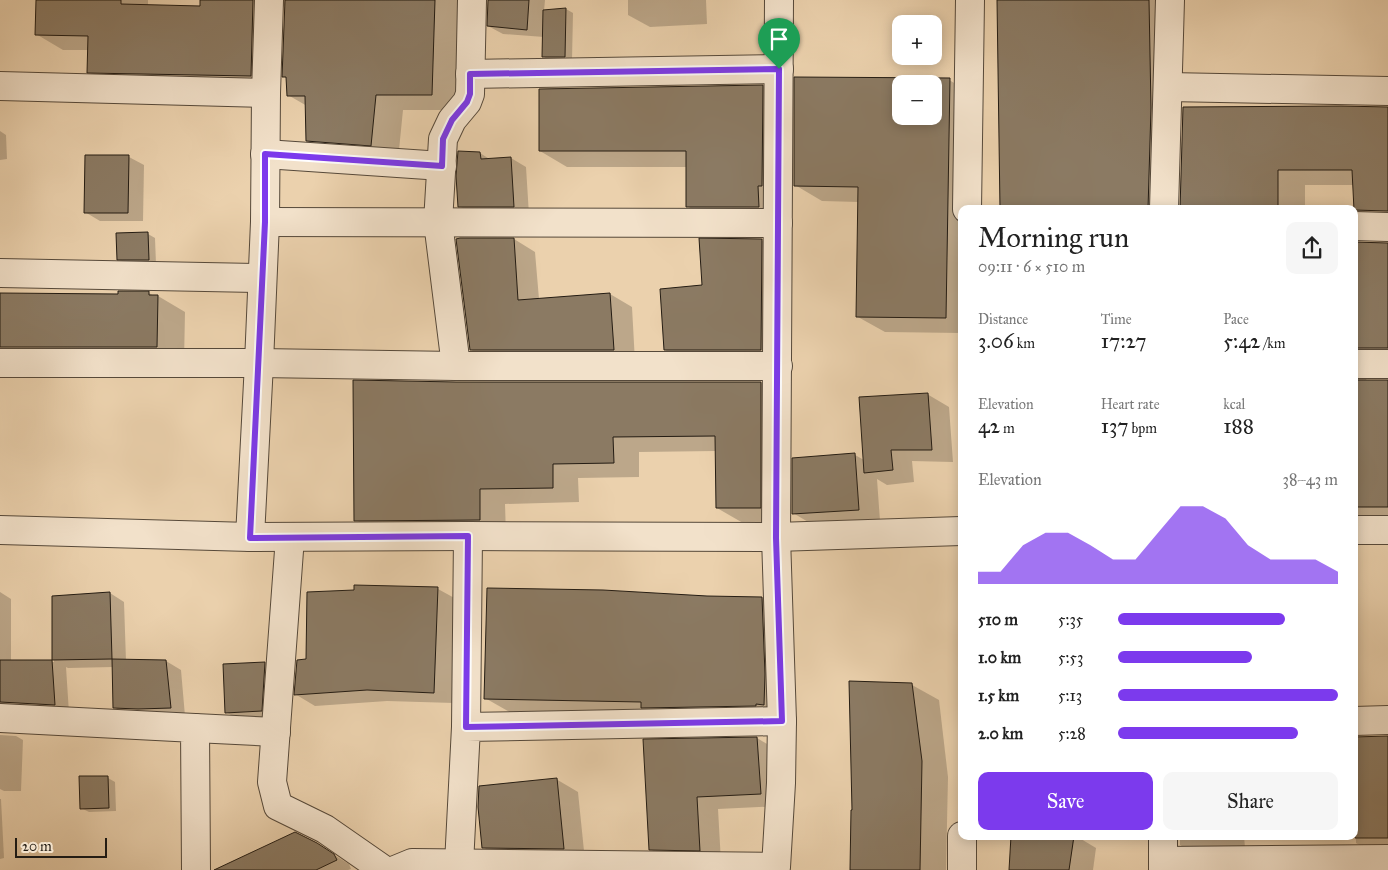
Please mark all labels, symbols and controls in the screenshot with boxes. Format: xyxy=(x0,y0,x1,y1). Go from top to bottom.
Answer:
map controls xyxy=(892,15,942,125)
button: + xyxy=(892,15,942,65)
pin xyxy=(758,18,800,69)
icon: arrive xyxy=(765,25,793,53)
button: − xyxy=(892,75,942,125)
text: Morning run xyxy=(978,220,1129,255)
button: share xyxy=(1286,222,1338,274)
text: 09:11 · 6 × 510 m xyxy=(978,257,1085,276)
text: Distance xyxy=(978,311,1028,328)
text: Time xyxy=(1101,311,1132,328)
text: Pace xyxy=(1223,311,1249,328)
text: 3.06 xyxy=(978,328,1014,354)
text: 17:27 xyxy=(1101,328,1146,354)
text: 5:42 xyxy=(1223,328,1260,354)
text: km xyxy=(1014,335,1035,352)
text: /km xyxy=(1260,335,1285,352)
text: Elevation xyxy=(978,396,1034,413)
text: Heart rate xyxy=(1101,396,1160,413)
text: kcal xyxy=(1223,396,1245,413)
text: 42 xyxy=(978,413,1000,439)
text: 137 xyxy=(1101,413,1129,439)
text: 188 xyxy=(1223,413,1254,439)
text: m xyxy=(1000,420,1015,437)
text: bpm xyxy=(1129,420,1157,437)
text: Elevation xyxy=(978,470,1042,489)
text: 38–43 m xyxy=(1283,470,1338,489)
text: 510 m xyxy=(978,610,1018,629)
text: 5:35 xyxy=(1058,610,1083,629)
text: 1.0 km xyxy=(978,648,1021,667)
text: 5:53 xyxy=(1058,648,1083,667)
text: 1.5 km xyxy=(978,686,1019,705)
text: 5:13 xyxy=(1058,686,1082,705)
text: 2.0 km xyxy=(978,724,1023,743)
text: 5:28 xyxy=(1058,724,1086,743)
button: Save xyxy=(978,772,1153,830)
button: Share xyxy=(1163,772,1338,830)
scale bar xyxy=(15,835,108,858)
text: 20 m xyxy=(22,838,52,855)

